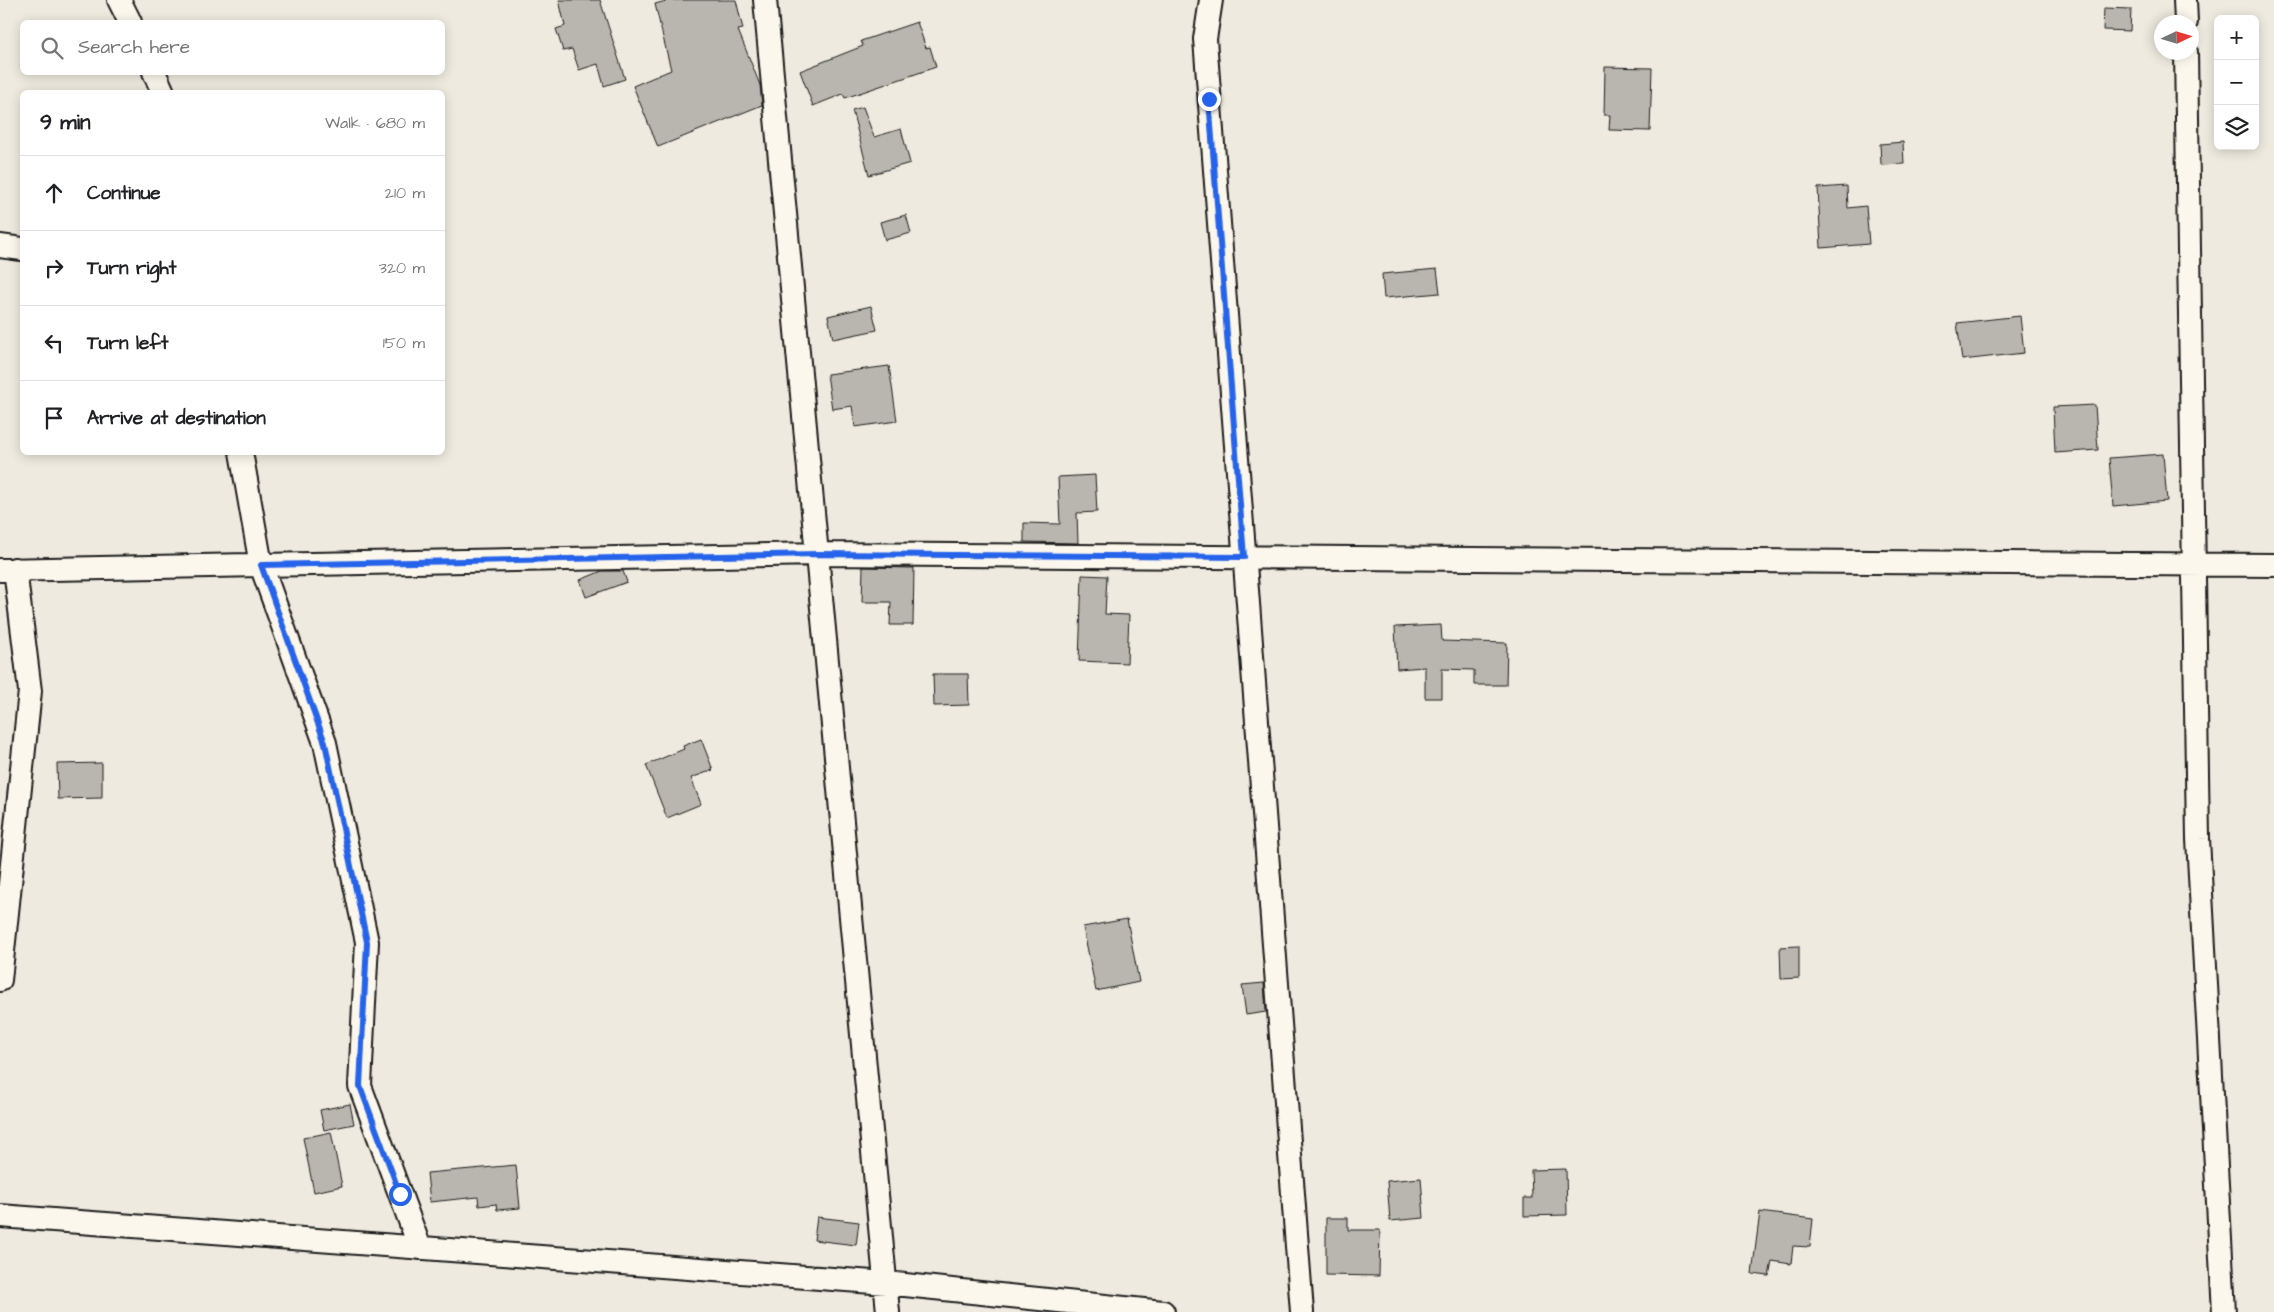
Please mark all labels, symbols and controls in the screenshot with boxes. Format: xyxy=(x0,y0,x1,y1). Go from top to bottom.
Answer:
north arrow xyxy=(2154,15,2199,60)
map controls xyxy=(2214,15,2259,150)
button: + xyxy=(2214,15,2259,60)
search box xyxy=(20,20,445,75)
icon: search xyxy=(38,34,66,62)
text: Search here xyxy=(78,34,190,61)
button: − xyxy=(2214,60,2259,105)
route end xyxy=(1198,88,1221,111)
button: layers xyxy=(2214,105,2259,150)
text: 9 min xyxy=(40,108,90,137)
text: Walk · 680 m xyxy=(325,112,425,134)
icon: ahead xyxy=(40,179,68,207)
text: Continue xyxy=(87,180,161,207)
text: 210 m xyxy=(385,182,425,204)
icon: right xyxy=(40,254,68,282)
text: Turn right xyxy=(87,255,176,282)
text: 320 m xyxy=(379,257,425,279)
icon: left xyxy=(40,329,68,357)
text: Turn left xyxy=(87,330,168,357)
text: 150 m xyxy=(383,332,425,354)
icon: arrive xyxy=(40,404,68,432)
text: Arrive at destination xyxy=(87,405,266,432)
route start xyxy=(389,1183,412,1206)

